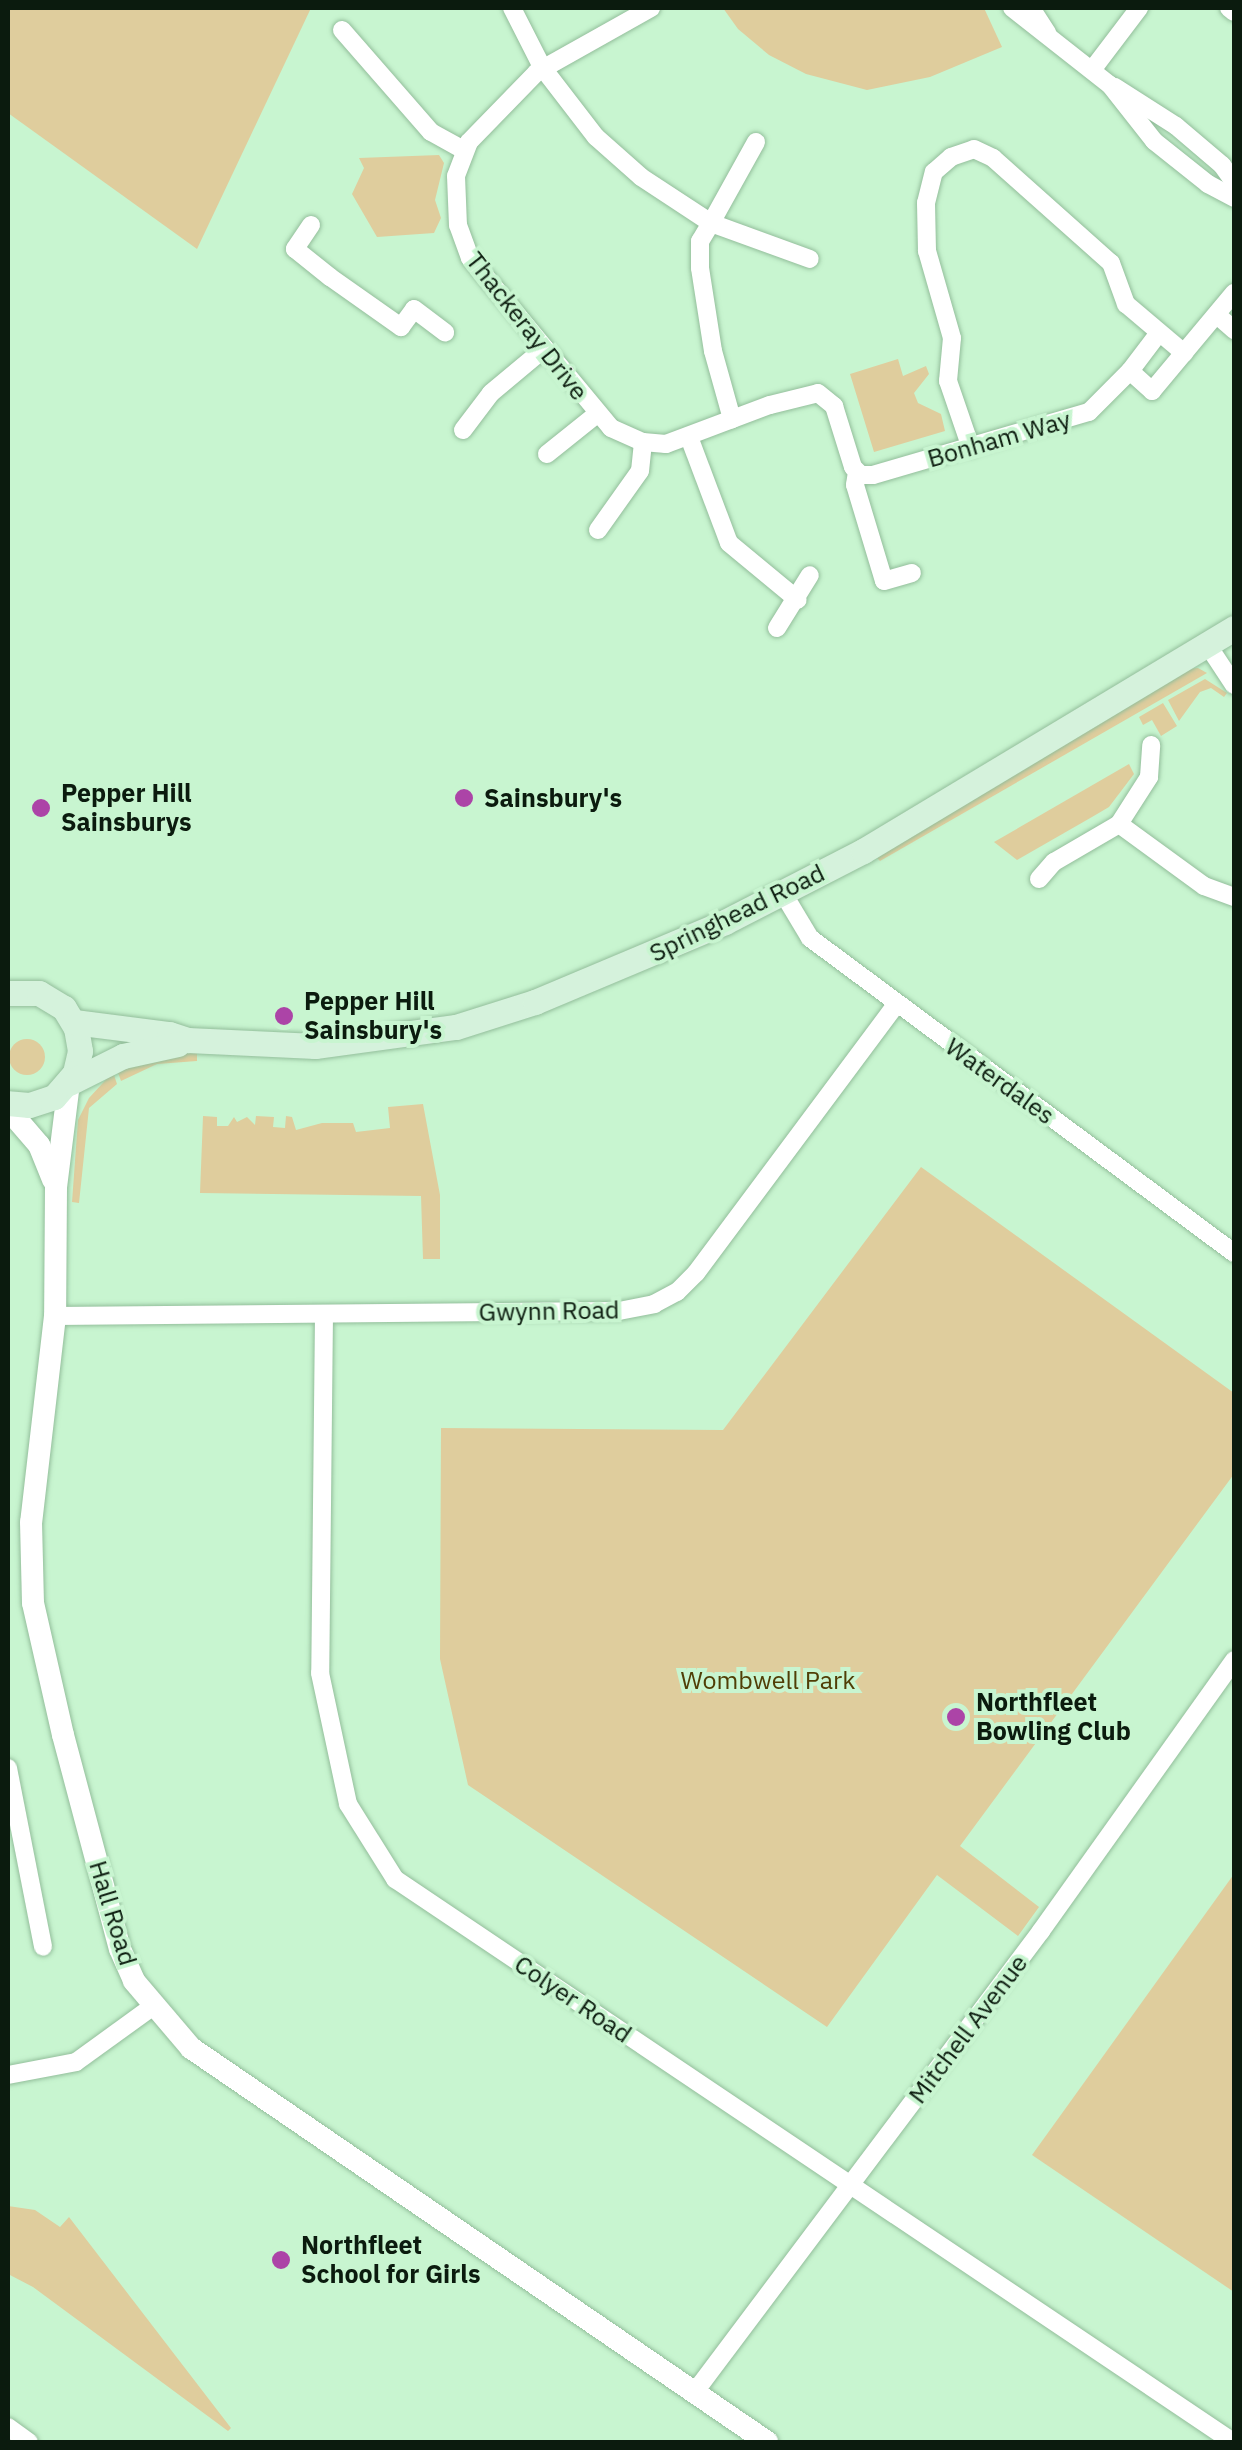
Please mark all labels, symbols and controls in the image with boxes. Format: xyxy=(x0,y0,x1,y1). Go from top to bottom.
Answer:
street label: Thackeray Drive xyxy=(460,246,594,406)
street label: Bonham Way xyxy=(924,404,1074,474)
place label: Pepper Hill Sainsburys xyxy=(61,779,192,838)
place label: Sainsbury's xyxy=(484,783,622,813)
marker: Sainsbury's xyxy=(453,787,475,809)
marker: Pepper Hill Sainsburys xyxy=(30,797,52,819)
street label: Springhead Road xyxy=(645,858,829,968)
place label: Pepper Hill Sainsbury's xyxy=(304,987,442,1046)
marker: Pepper Hill Sainsbury's xyxy=(273,1005,295,1027)
street label: Waterdales xyxy=(940,1031,1060,1131)
street label: Gwynn Road xyxy=(478,1295,620,1327)
park label: Wombwell Park xyxy=(681,1665,855,1695)
place label: Northfleet Bowling Club xyxy=(976,1688,1131,1747)
marker: Northfleet Bowling Club xyxy=(945,1706,967,1728)
street label: Hall Road xyxy=(83,1857,143,1969)
street label: Colyer Road xyxy=(509,1949,637,2049)
street label: Mitchell Avenue xyxy=(902,1949,1034,2109)
place label: Northfleet School for Girls xyxy=(301,2231,481,2290)
marker: Northfleet School for Girls xyxy=(270,2249,292,2271)

